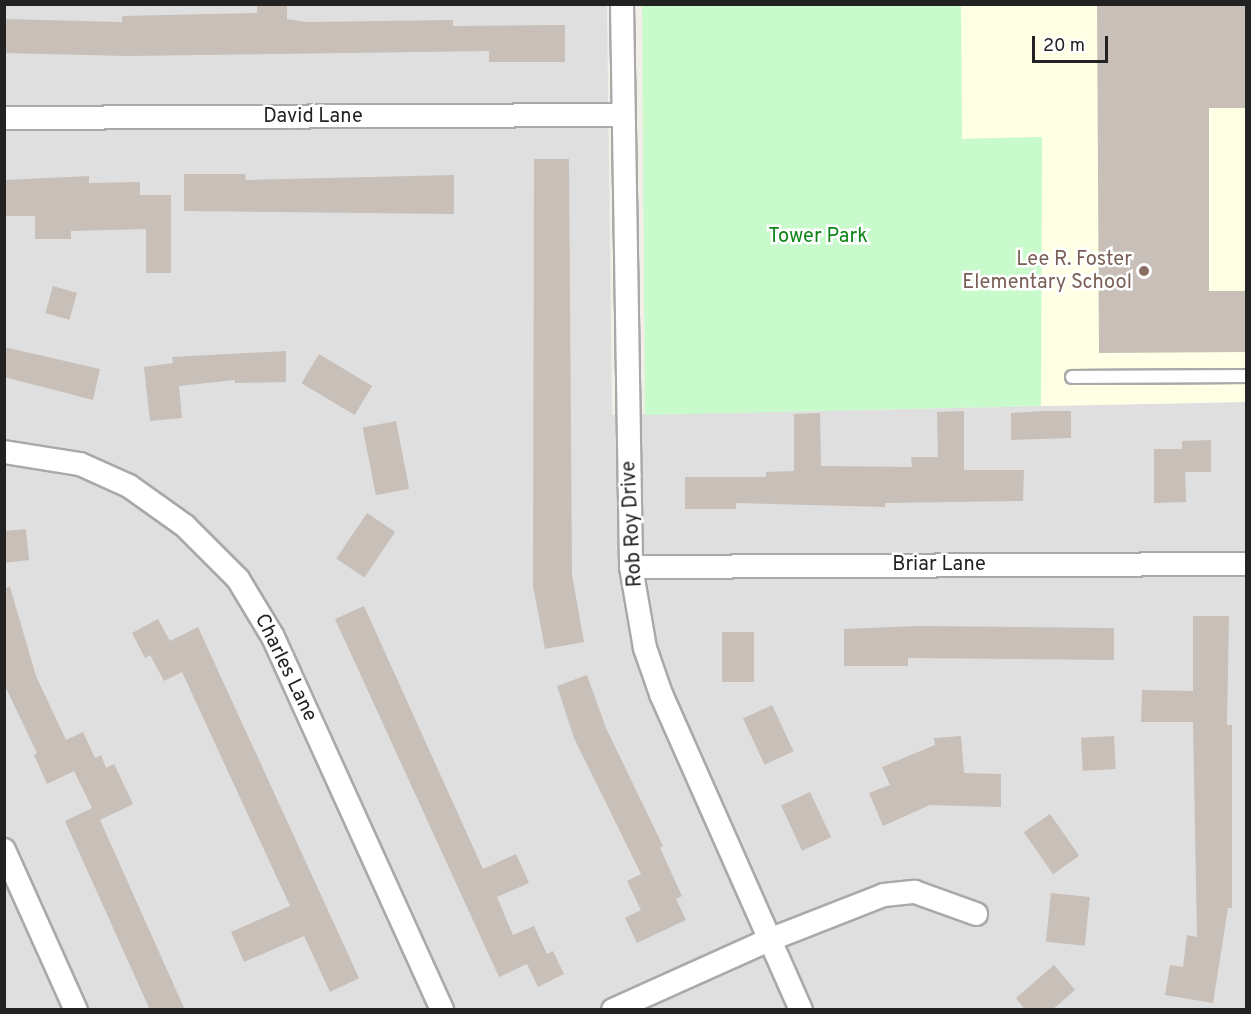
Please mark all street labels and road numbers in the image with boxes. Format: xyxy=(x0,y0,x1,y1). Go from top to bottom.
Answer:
street label: David Lane xyxy=(263,105,363,129)
street label: Rob Roy Drive xyxy=(618,460,648,588)
street label: Briar Lane xyxy=(892,553,986,577)
street label: Charles Lane xyxy=(249,610,321,726)

